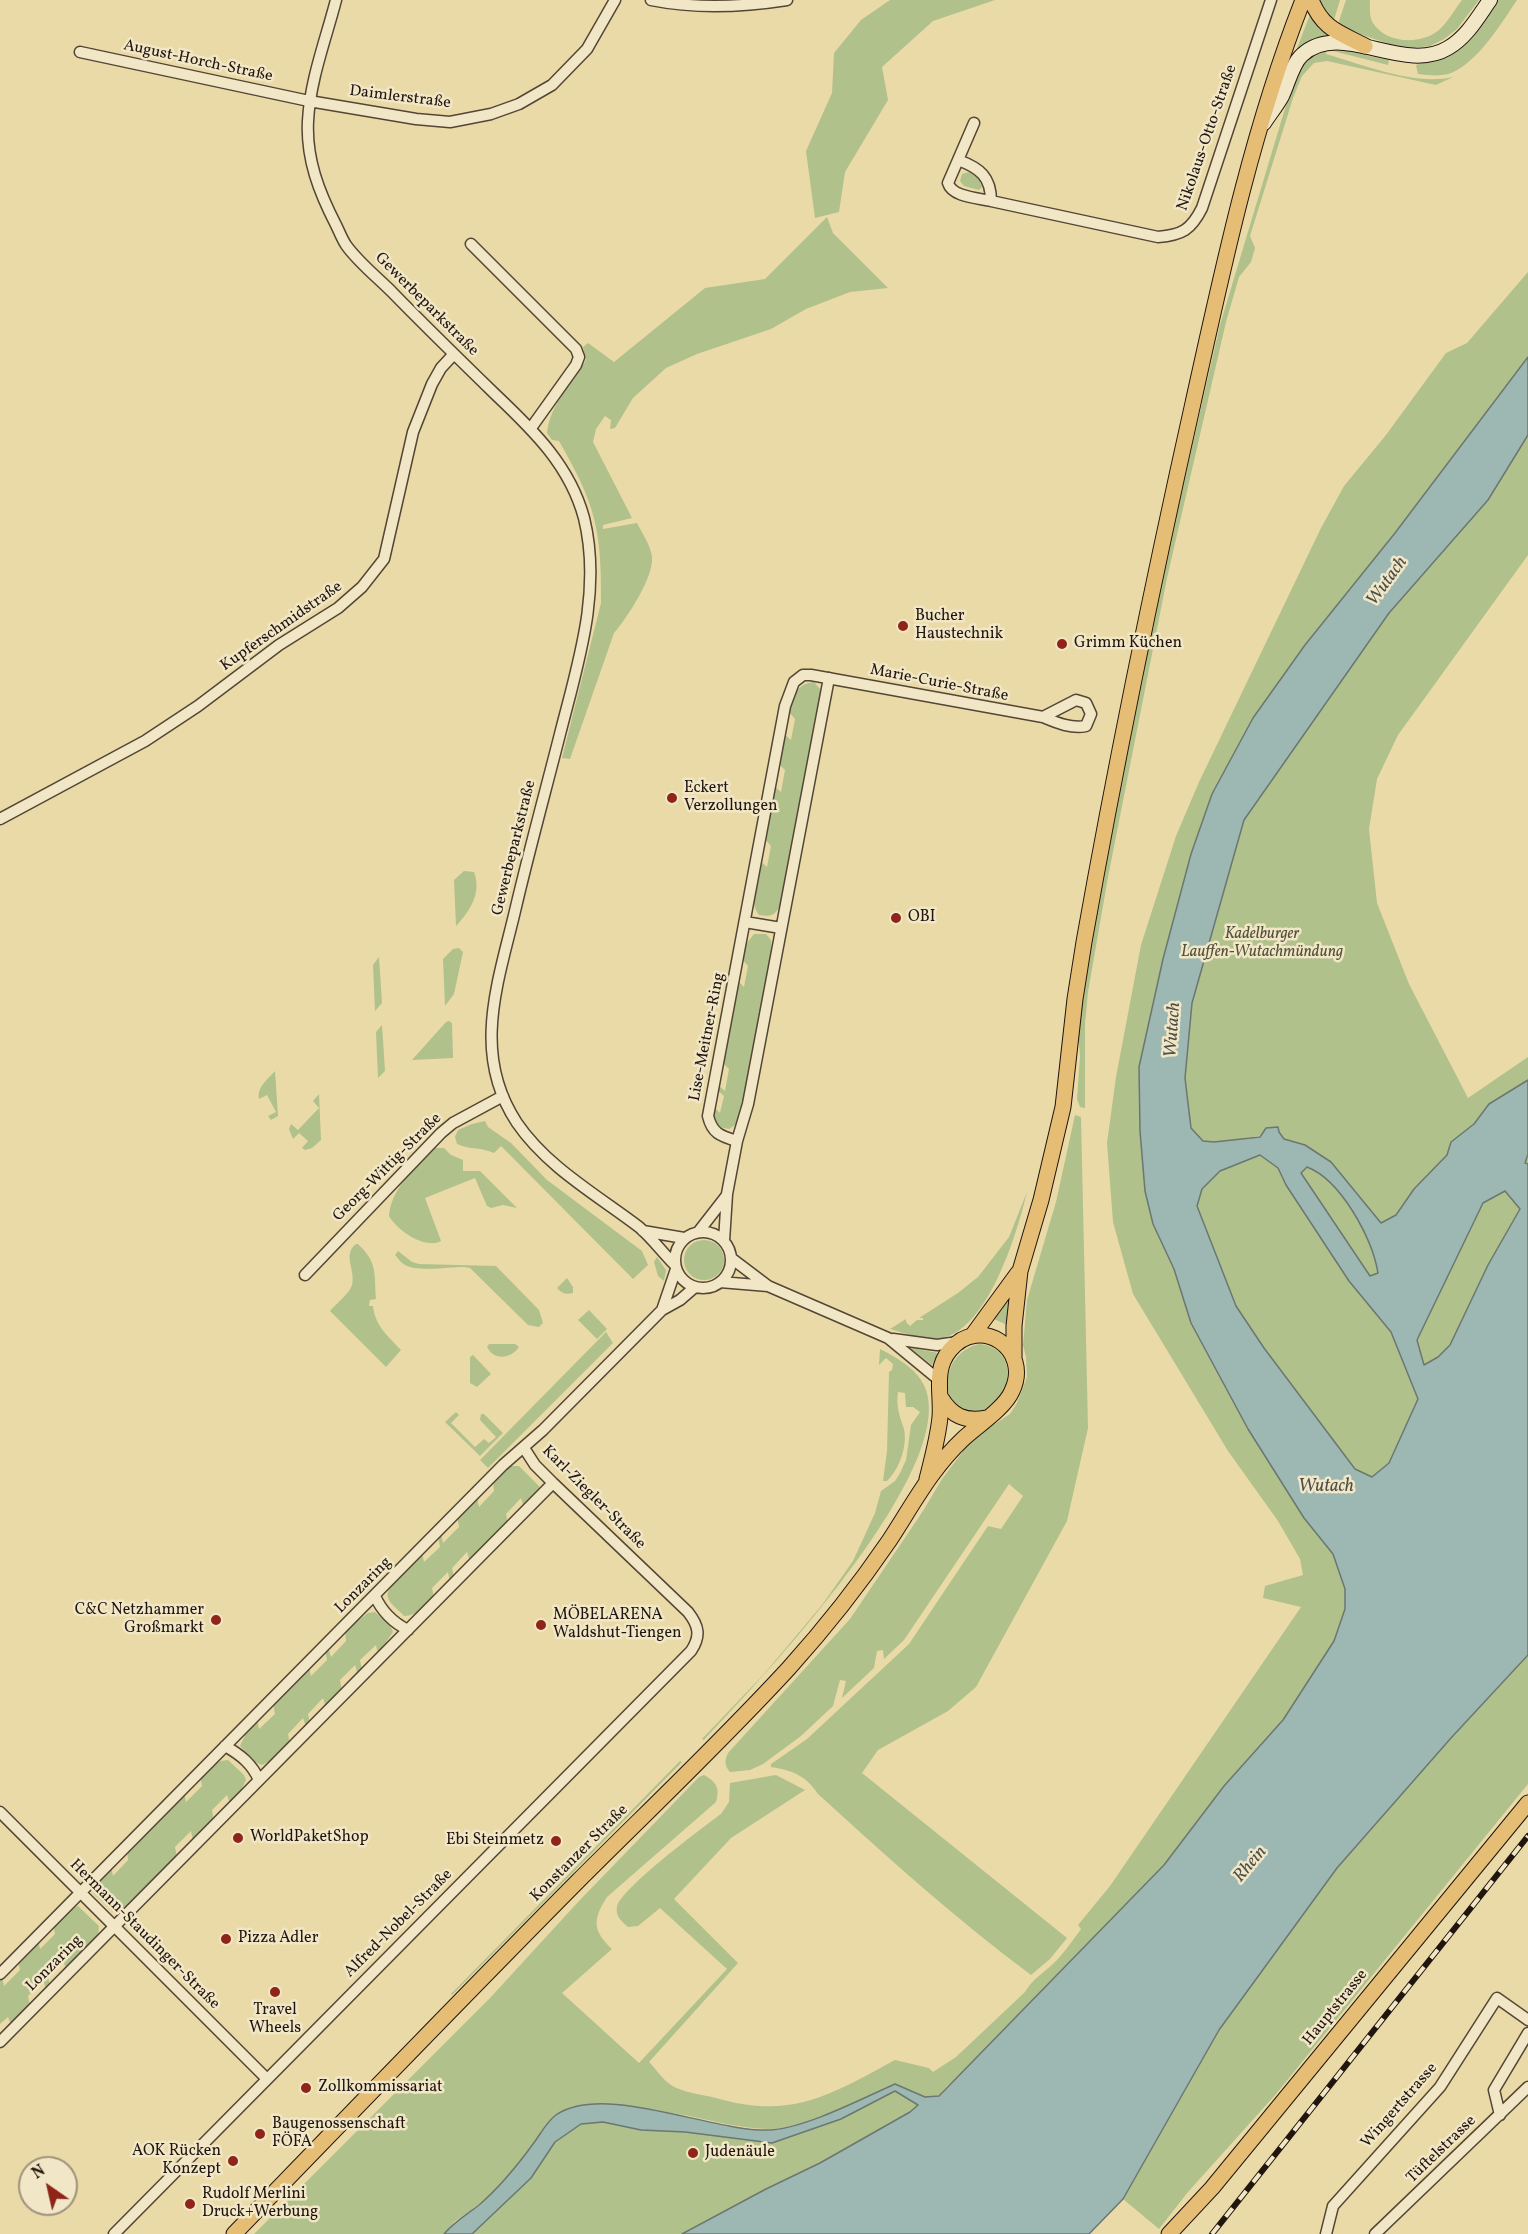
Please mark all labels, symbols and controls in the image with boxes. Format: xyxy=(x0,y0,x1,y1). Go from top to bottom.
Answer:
street label: August-Horch-Straße xyxy=(122,37,274,87)
street label: Nikolaus-Otto-Straße xyxy=(1174,62,1242,214)
street label: Daimlerstraße xyxy=(348,82,452,114)
street label: Gewerbeparkstraße xyxy=(370,249,482,361)
water label: Wutach xyxy=(1363,553,1413,611)
street label: Kupferschmidstraße xyxy=(217,578,347,676)
place label: Bucher Haustechnik xyxy=(915,607,1003,645)
marker: Bucher Haustechnik xyxy=(896,619,910,633)
place label: Grimm Küchen xyxy=(1074,634,1182,654)
marker: Grimm Küchen xyxy=(1055,637,1069,651)
street label: Marie-Curie-Straße xyxy=(868,661,1010,707)
street label: Gewerbeparkstraße xyxy=(489,778,541,918)
place label: Eckert Verzollungen xyxy=(684,779,778,817)
marker: Eckert Verzollungen xyxy=(665,791,679,805)
place label: OBI xyxy=(908,908,935,928)
marker: OBI xyxy=(889,911,903,925)
park label: Kadelburger Lauffen-Wutachmündung xyxy=(1181,925,1343,963)
street label: Lise-Meitner-Ring xyxy=(686,971,730,1103)
water label: Wutach xyxy=(1161,1001,1187,1059)
street label: Georg-Wittig-Straße xyxy=(330,1110,446,1226)
street label: Karl-Ziegler-Straße xyxy=(537,1442,649,1554)
water label: Wutach xyxy=(1298,1477,1354,1499)
street label: Lonzaring xyxy=(332,1554,396,1618)
place label: C&C Netzhammer Großmarkt xyxy=(75,1601,204,1639)
place label: MÖBELARENA Waldshut-Tiengen xyxy=(553,1606,682,1644)
marker: C&C Netzhammer Großmarkt xyxy=(209,1613,223,1627)
marker: MÖBELARENA Waldshut-Tiengen xyxy=(534,1618,548,1632)
street label: Konstanzer Straße xyxy=(527,1801,633,1907)
place label: WorldPaketShop xyxy=(250,1828,369,1848)
marker: WorldPaketShop xyxy=(231,1831,245,1845)
place label: Ebi Steinmetz xyxy=(446,1831,544,1851)
marker: Ebi Steinmetz xyxy=(549,1834,563,1848)
water label: Rhein xyxy=(1230,1842,1272,1888)
street label: Hermann-Staudinger-Straße xyxy=(65,1856,223,2014)
street label: Alfred-Nobel-Straße xyxy=(341,1866,457,1982)
place label: Pizza Adler xyxy=(238,1929,318,1949)
street label: Lonzaring xyxy=(23,1932,87,1996)
marker: Pizza Adler xyxy=(219,1932,233,1946)
street label: Hauptstrasse xyxy=(1300,1966,1372,2050)
marker: Travel Wheels xyxy=(268,1985,282,1999)
place label: Travel Wheels xyxy=(249,2001,301,2039)
street label: Wingertstrasse xyxy=(1358,2060,1442,2152)
place label: Zollkommissariat xyxy=(318,2078,443,2098)
marker: Zollkommissariat xyxy=(299,2081,313,2095)
street label: Tüftelstrasse xyxy=(1403,2112,1481,2188)
place label: Baugenossenschaft FÖFA xyxy=(272,2115,406,2153)
marker: Baugenossenschaft FÖFA xyxy=(253,2127,267,2141)
place label: AOK Rücken Konzept xyxy=(132,2142,221,2180)
place label: Judenäule xyxy=(705,2143,775,2163)
marker: Judenäule xyxy=(686,2146,700,2160)
marker: AOK Rücken Konzept xyxy=(226,2154,240,2168)
north arrow xyxy=(18,2156,78,2216)
text: N xyxy=(28,2160,50,2185)
place label: Rudolf Merlini Druck+Werbung xyxy=(202,2185,318,2223)
marker: Rudolf Merlini Druck+Werbung xyxy=(183,2197,197,2211)

